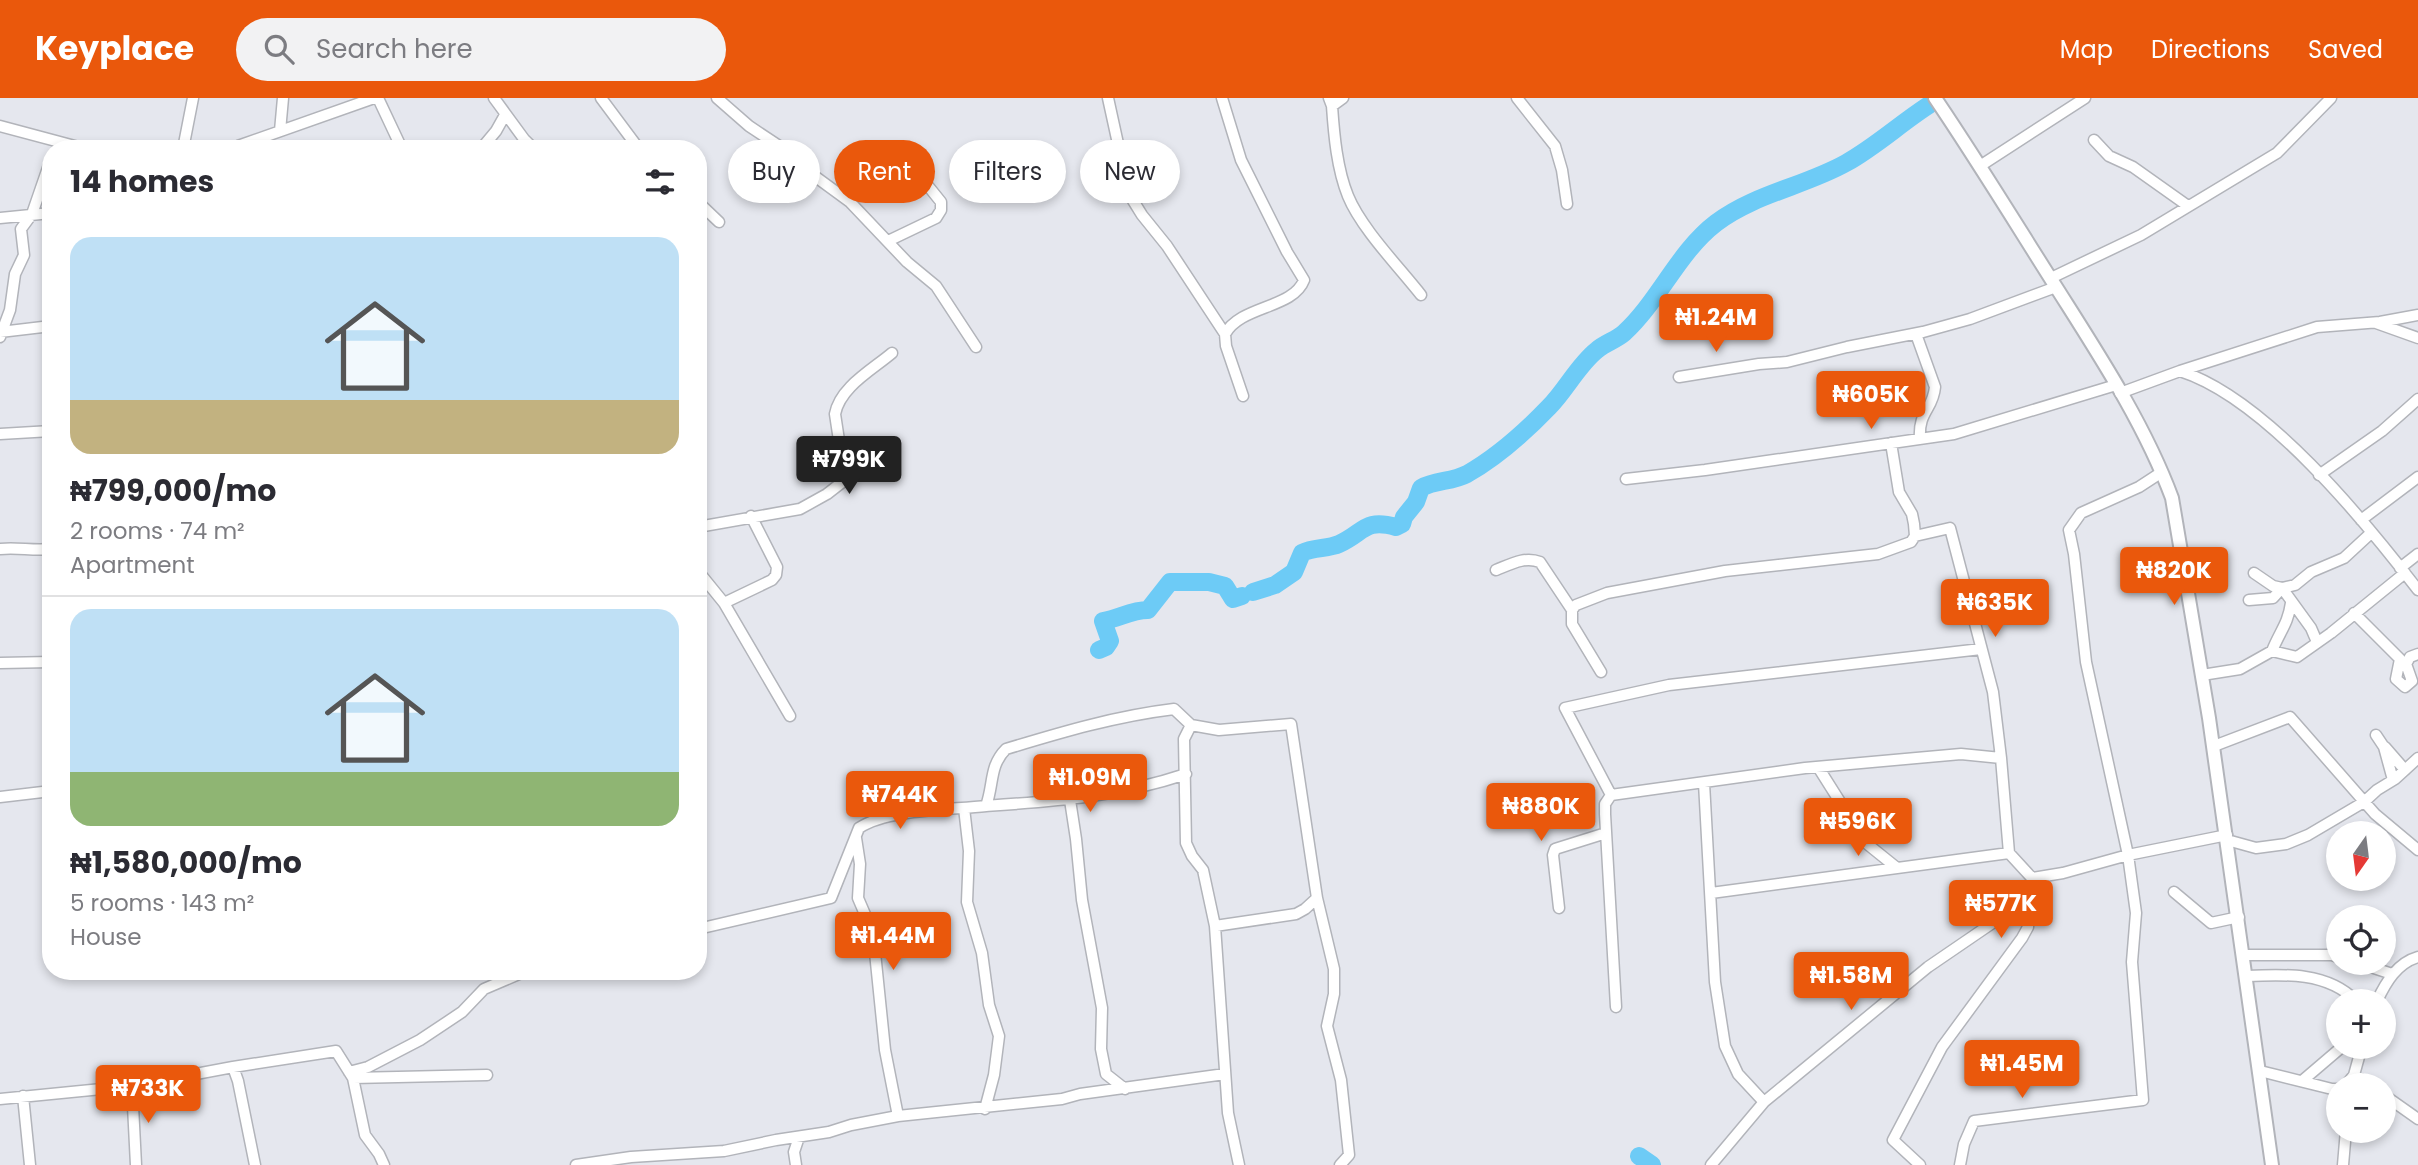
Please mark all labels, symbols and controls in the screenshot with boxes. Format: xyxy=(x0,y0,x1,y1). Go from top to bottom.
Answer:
search box xyxy=(236,18,726,81)
text: Keyplace xyxy=(35,25,194,72)
icon: search xyxy=(260,30,298,68)
text: Search here xyxy=(316,31,473,67)
text: Map xyxy=(2060,33,2113,66)
text: Directions xyxy=(2151,33,2270,66)
text: Saved xyxy=(2308,33,2383,66)
chip: Buy xyxy=(728,140,820,203)
chip: Rent xyxy=(834,140,935,203)
chip: Filters xyxy=(949,140,1066,203)
chip: New xyxy=(1080,140,1180,203)
text: 14 homes xyxy=(70,160,214,203)
icon: filters xyxy=(641,163,679,201)
icon: home xyxy=(312,283,438,409)
pin: ₦1.24M xyxy=(1659,294,1773,354)
text: ₦1.24M xyxy=(1675,301,1757,333)
pin: ₦605K xyxy=(1822,372,1920,431)
text: ₦605K xyxy=(1832,378,1910,410)
pin: ₦799K xyxy=(800,436,898,496)
text: ₦799K xyxy=(812,443,886,475)
text: ₦799,000/mo xyxy=(70,469,276,512)
text: 2 rooms · 74 m² xyxy=(70,515,245,547)
pin: ₦820K xyxy=(2125,547,2223,607)
text: Apartment xyxy=(70,549,195,581)
text: ₦820K xyxy=(2136,554,2212,586)
pin: ₦635K xyxy=(1946,580,2044,639)
text: ₦635K xyxy=(1957,586,2033,618)
icon: home xyxy=(312,655,438,781)
pin: ₦1.09M xyxy=(1033,754,1147,814)
text: ₦1.09M xyxy=(1049,761,1131,793)
pin: ₦744K xyxy=(851,772,949,831)
text: ₦744K xyxy=(862,778,938,810)
pin: ₦880K xyxy=(1492,784,1590,843)
text: ₦880K xyxy=(1502,790,1580,822)
pin: ₦596K xyxy=(1809,798,1907,858)
text: ₦596K xyxy=(1820,805,1896,837)
north arrow xyxy=(2326,821,2396,891)
map controls xyxy=(2326,821,2396,1143)
text: ₦1,580,000/mo xyxy=(70,841,302,884)
pin: ₦577K xyxy=(1952,880,2050,940)
text: 5 rooms · 143 m² xyxy=(70,887,254,919)
text: ₦577K xyxy=(1965,887,2037,919)
button: locate xyxy=(2326,905,2396,975)
pin: ₦1.44M xyxy=(836,912,950,972)
text: ₦1.44M xyxy=(851,919,935,951)
text: House xyxy=(70,921,142,953)
pin: ₦1.58M xyxy=(1794,953,1908,1012)
text: ₦1.58M xyxy=(1810,959,1892,991)
button: + xyxy=(2326,989,2396,1059)
pin: ₦1.45M xyxy=(1965,1040,2079,1100)
text: ₦1.45M xyxy=(1980,1047,2064,1079)
pin: ₦733K xyxy=(99,1066,197,1125)
text: ₦733K xyxy=(112,1072,184,1104)
button: − xyxy=(2326,1073,2396,1143)

